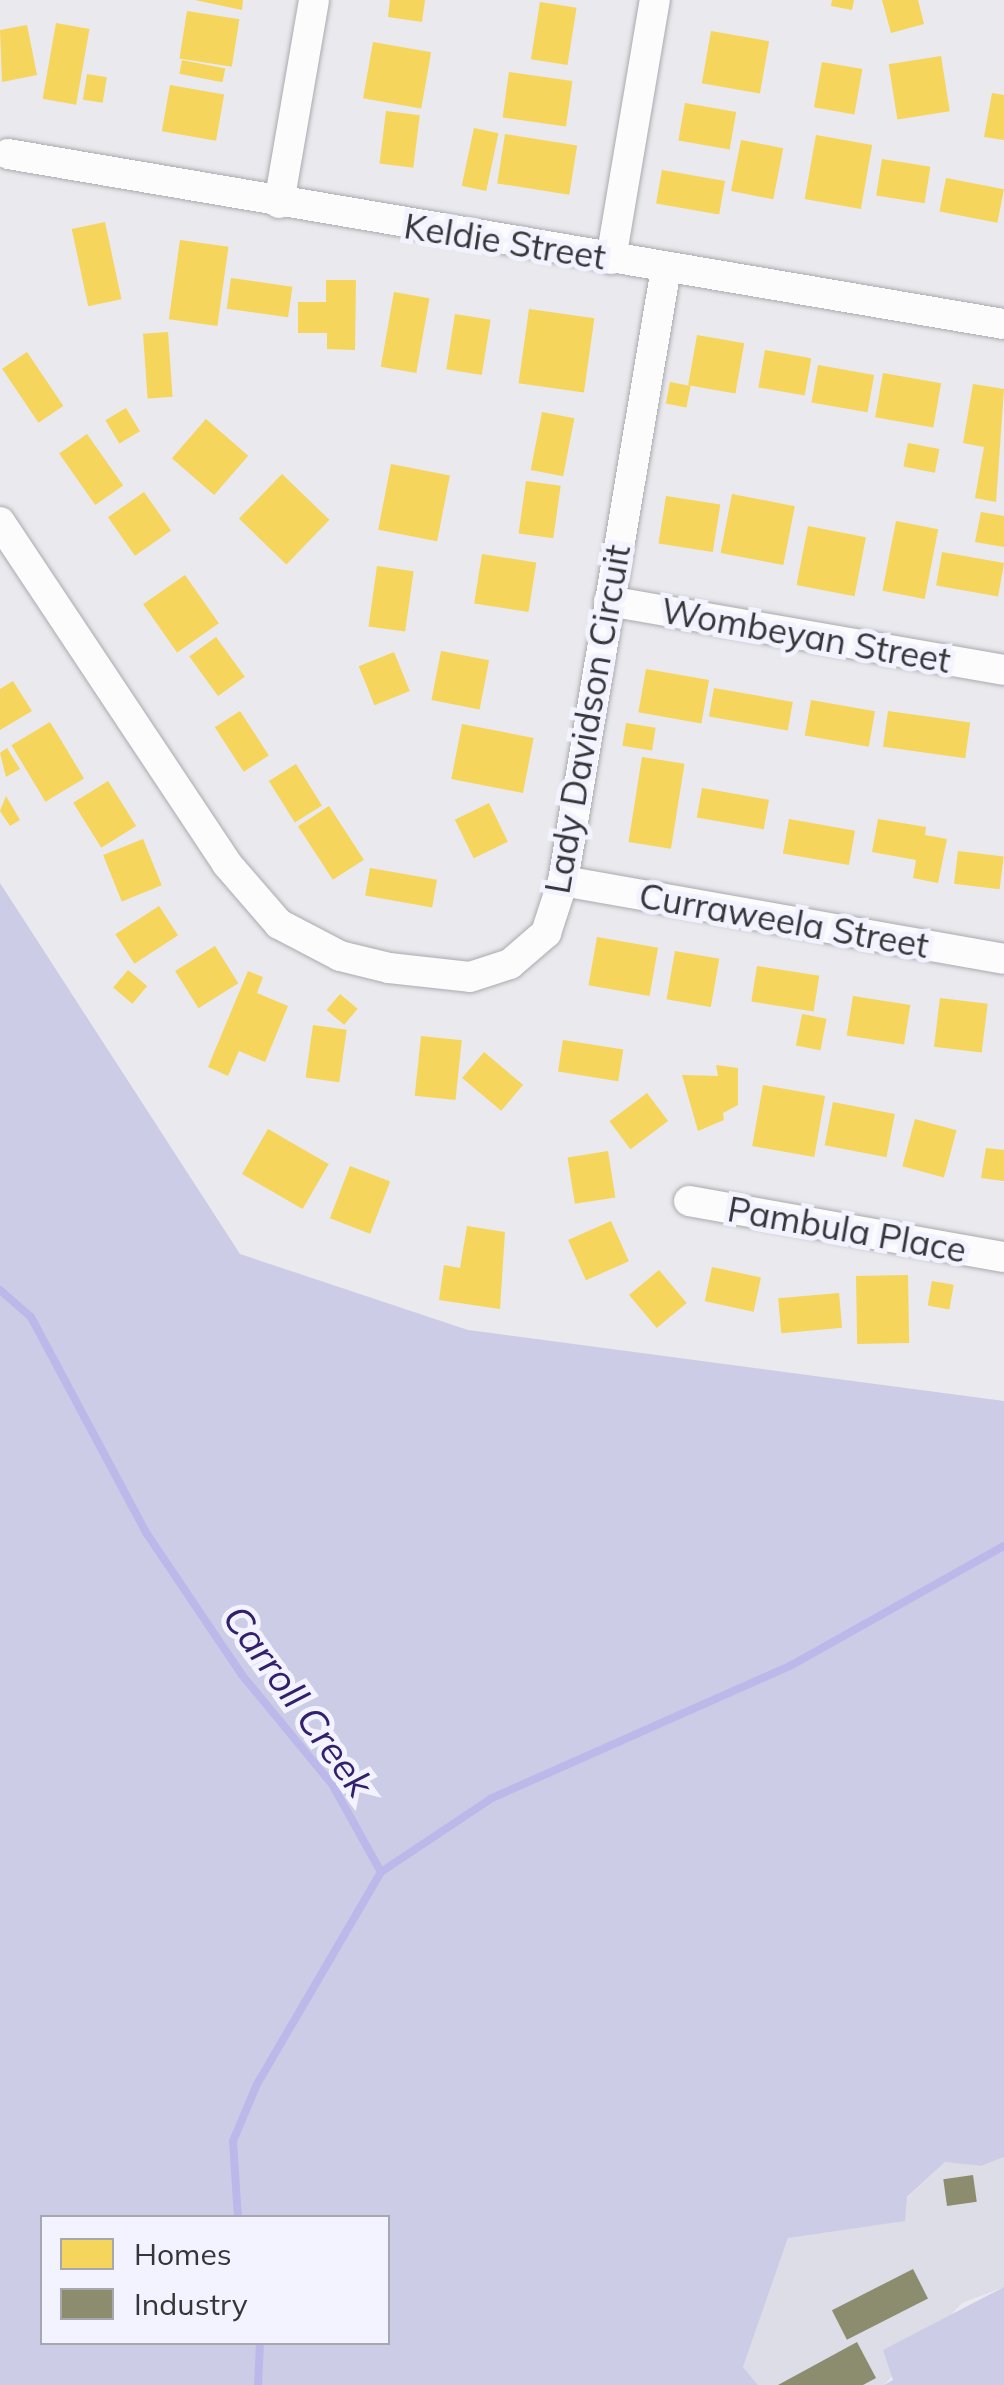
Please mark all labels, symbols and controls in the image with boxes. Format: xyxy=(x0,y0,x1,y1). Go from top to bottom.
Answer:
street label: Keldie Street xyxy=(401,204,609,278)
street label: Lady Davidson Circuit xyxy=(536,541,638,897)
street label: Wombeyan Street xyxy=(658,589,954,681)
street label: Curraweela Street xyxy=(636,874,932,966)
street label: Pambula Place xyxy=(724,1187,970,1271)
water label: Carroll Creek xyxy=(213,1596,383,1806)
legend xyxy=(40,2215,390,2345)
text: Homes xyxy=(134,2235,232,2273)
text: Industry xyxy=(134,2285,248,2323)

